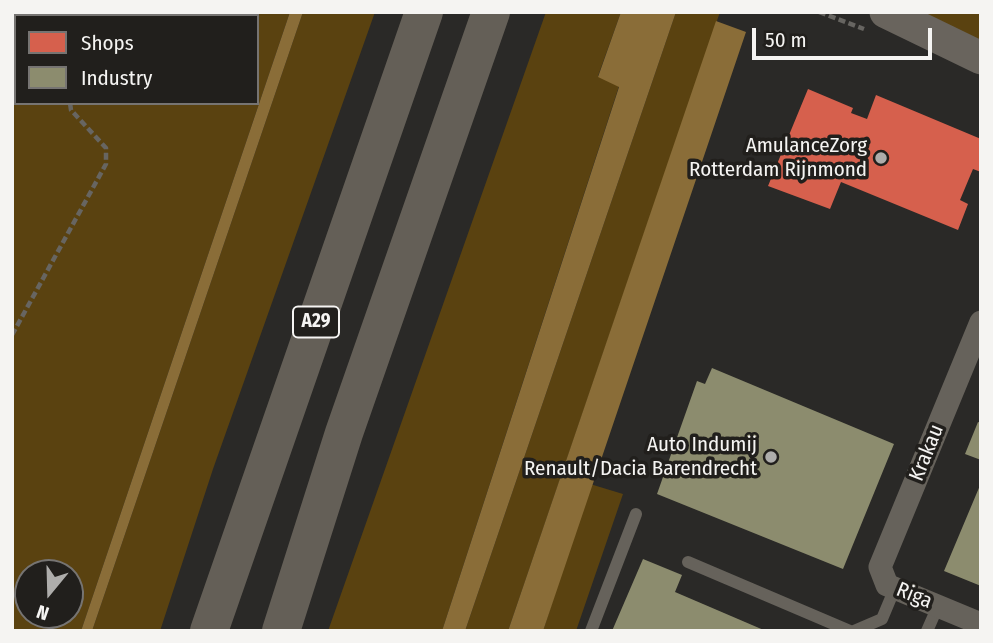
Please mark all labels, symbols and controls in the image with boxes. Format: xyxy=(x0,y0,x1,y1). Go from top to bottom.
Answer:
legend xyxy=(14,14,259,105)
scale bar xyxy=(755,14,935,58)
text: 50 m xyxy=(765,27,807,53)
text: Shops xyxy=(81,30,134,56)
text: Industry xyxy=(81,65,152,91)
place label: AmulanceZorg Rotterdam Rijnmond xyxy=(689,133,867,183)
marker: AmulanceZorg Rotterdam Rijnmond xyxy=(873,150,889,166)
road number: A29 xyxy=(293,306,339,338)
street label: Krakau xyxy=(904,421,950,485)
place label: Auto Indumij Renault/Dacia Barendrecht xyxy=(524,432,757,482)
marker: Auto Indumij Renault/Dacia Barendrecht xyxy=(763,449,779,465)
north arrow xyxy=(14,559,84,629)
street label: Riga xyxy=(892,577,936,615)
text: N xyxy=(34,600,52,625)

